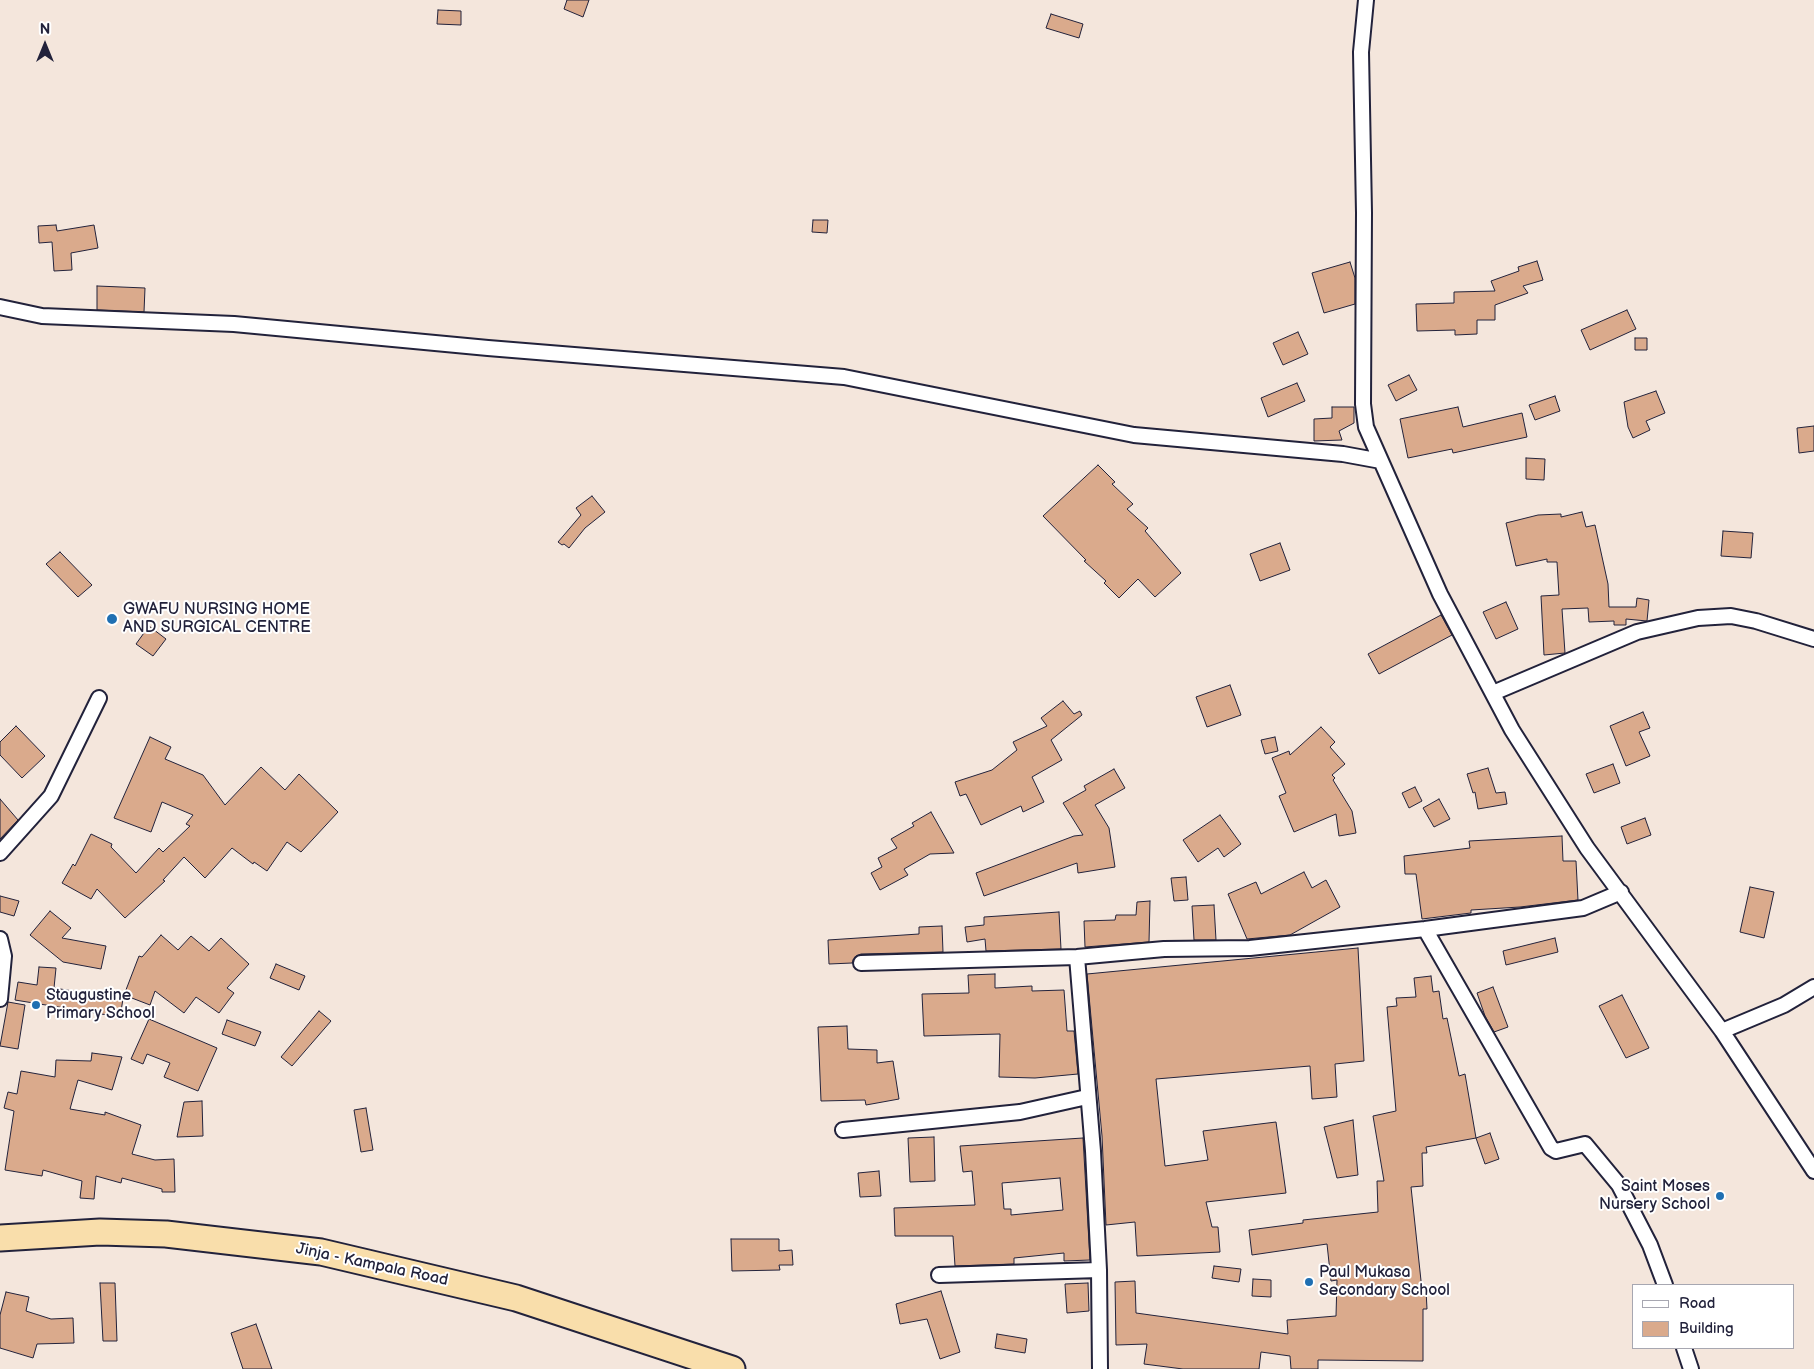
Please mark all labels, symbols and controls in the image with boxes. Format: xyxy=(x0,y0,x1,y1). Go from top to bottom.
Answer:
north arrow xyxy=(20,20,70,70)
text: N xyxy=(40,21,50,38)
place label: GWAFU NURSING HOME AND SURGICAL CENTRE xyxy=(123,600,311,638)
marker: GWAFU NURSING HOME AND SURGICAL CENTRE xyxy=(105,612,119,626)
place label: Staugustine Primary School xyxy=(46,986,155,1024)
marker: Staugustine Primary School xyxy=(30,999,42,1011)
place label: Saint Moses Nursery School xyxy=(1599,1177,1710,1215)
marker: Saint Moses Nursery School xyxy=(1714,1190,1726,1202)
street label: Jinja - Kampala Road xyxy=(294,1239,450,1291)
place label: Paul Mukasa Secondary School xyxy=(1319,1263,1450,1301)
marker: Paul Mukasa Secondary School xyxy=(1303,1276,1315,1288)
legend xyxy=(1632,1284,1794,1349)
text: Road xyxy=(1679,1294,1715,1313)
text: Building xyxy=(1679,1319,1734,1338)

